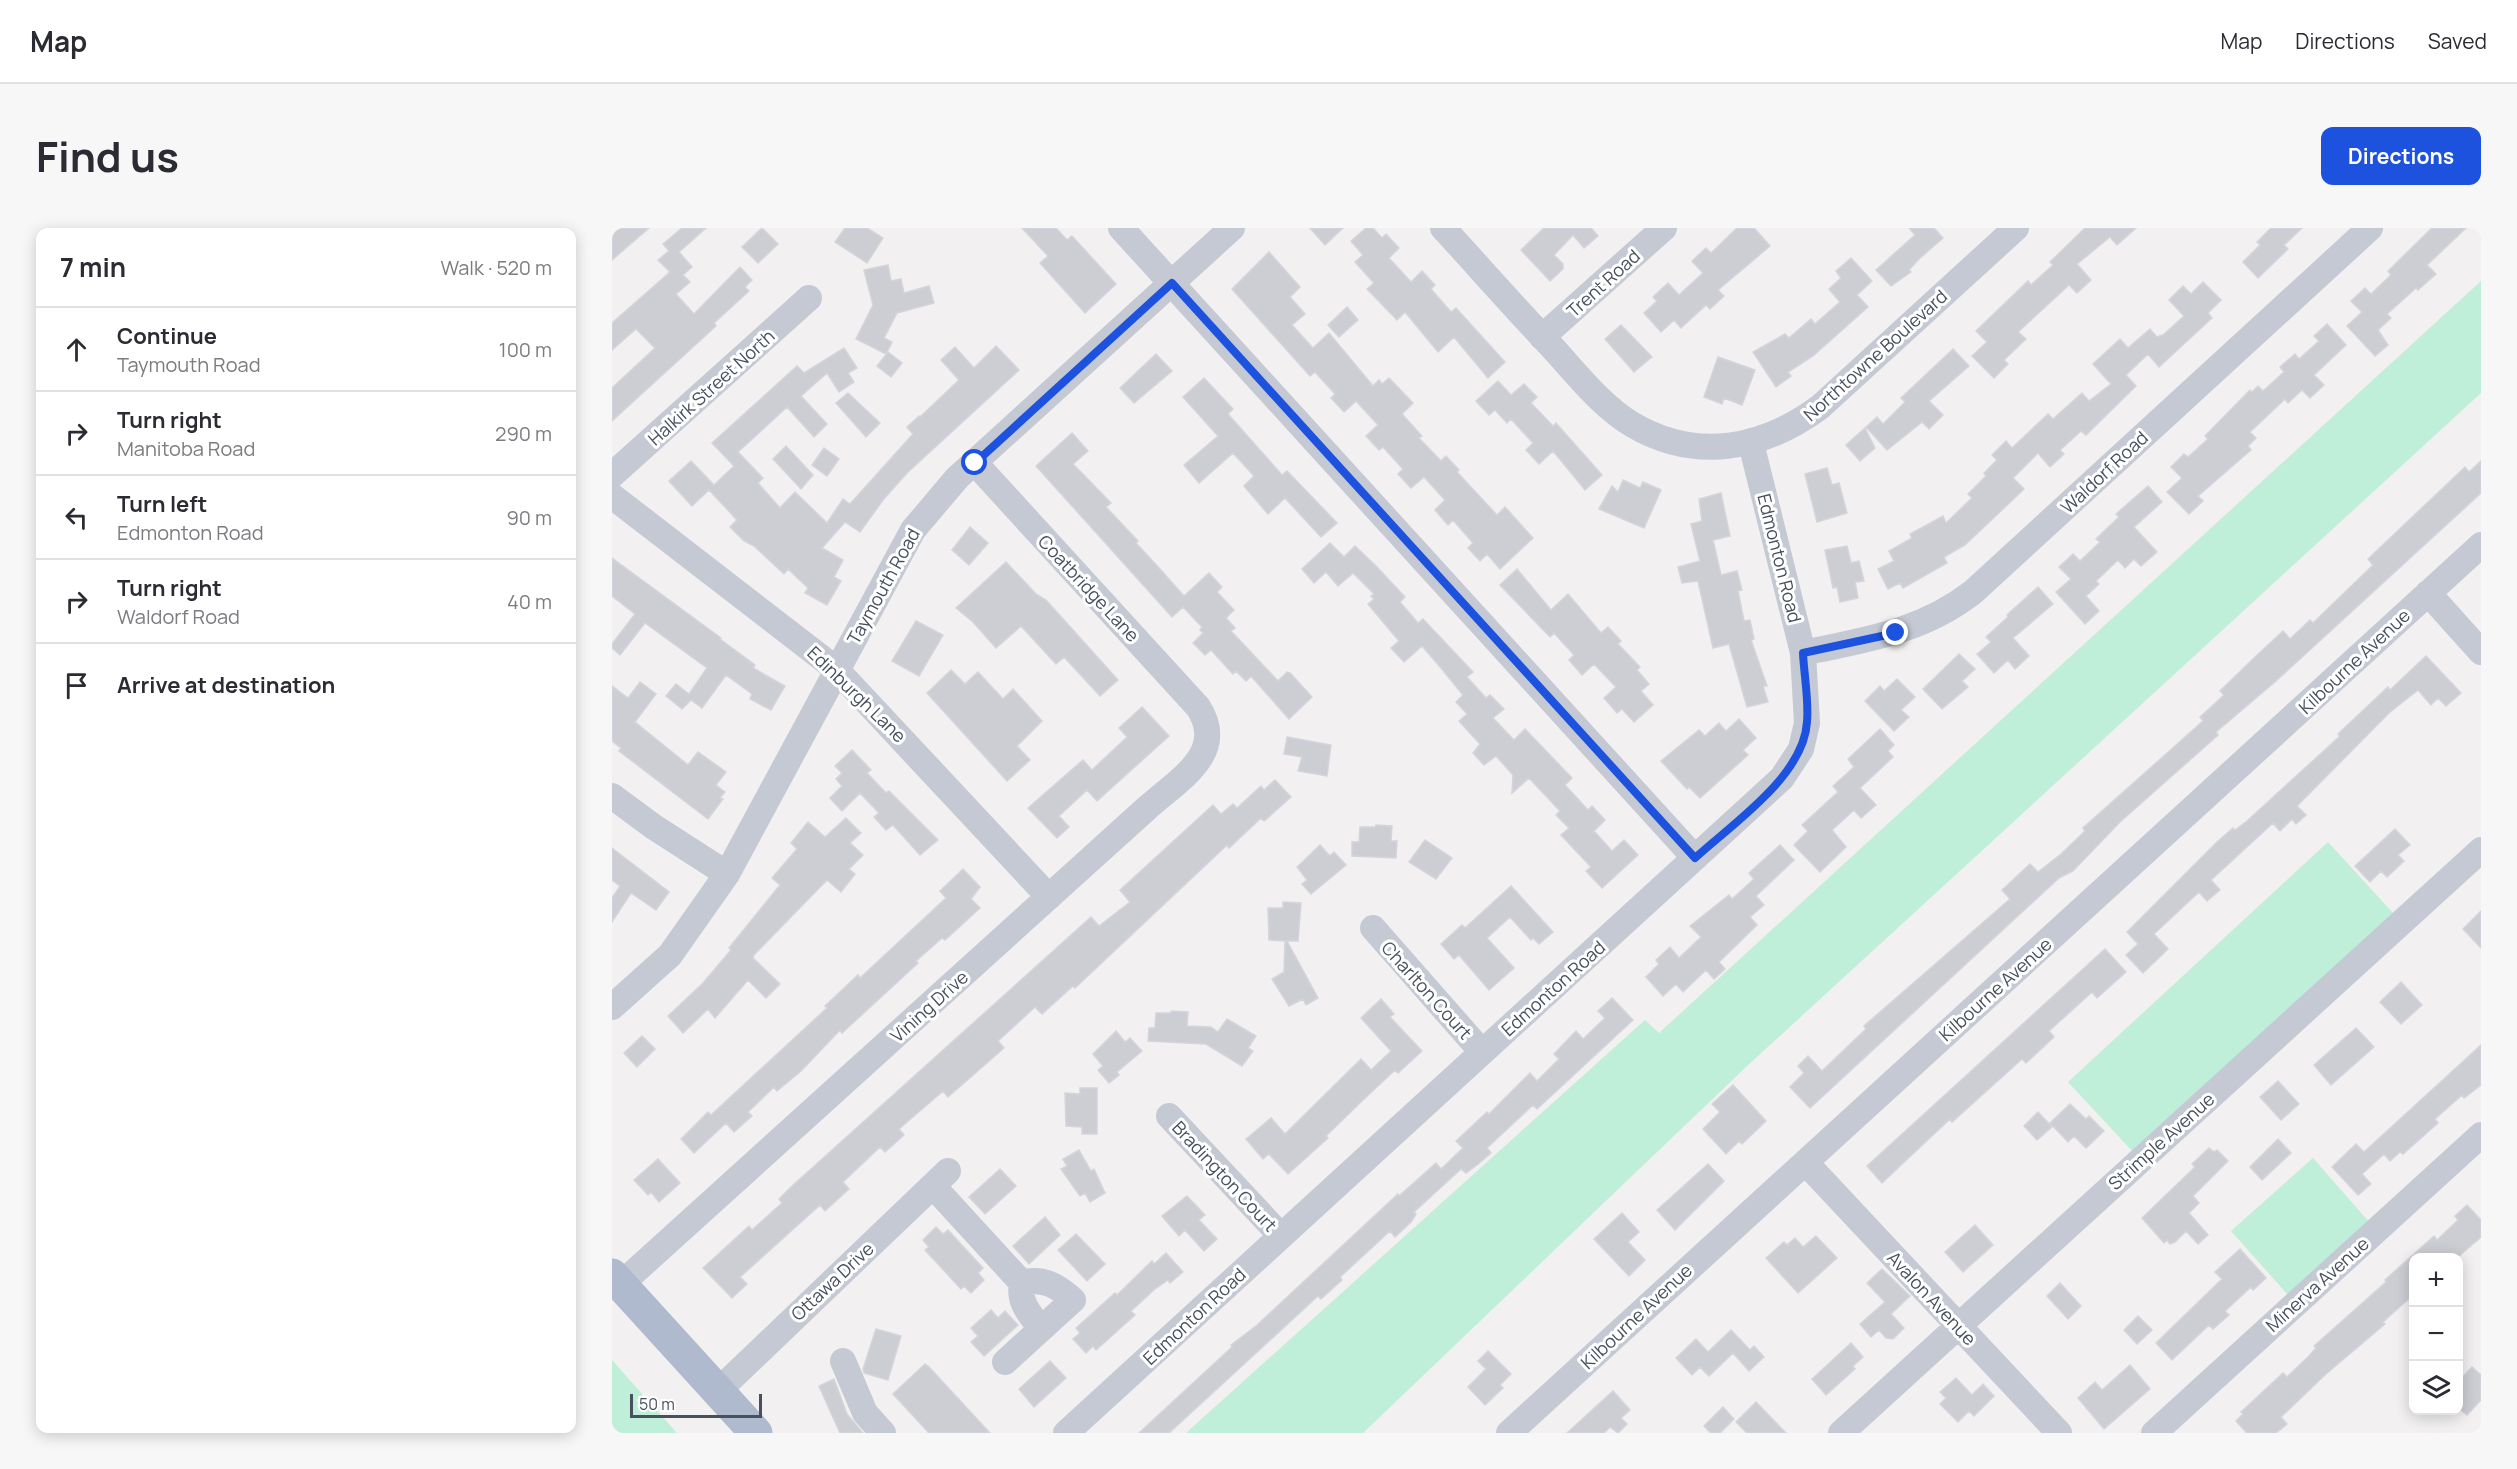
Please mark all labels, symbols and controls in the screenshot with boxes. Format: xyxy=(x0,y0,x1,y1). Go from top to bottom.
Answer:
text: Map xyxy=(30,22,87,60)
text: Map xyxy=(2221,27,2262,55)
text: Directions xyxy=(2295,27,2395,55)
text: Saved xyxy=(2428,27,2487,55)
text: Find us xyxy=(36,127,179,185)
button: Directions xyxy=(2321,127,2481,185)
street label: Trent Road xyxy=(1561,244,1645,322)
text: 7 min xyxy=(60,249,126,285)
text: Walk · 520 m xyxy=(440,254,552,281)
street label: Northtowne Boulevard xyxy=(1798,284,1952,426)
text: Continue xyxy=(117,321,217,351)
street label: Halkirk Street North xyxy=(643,324,779,450)
icon: ahead xyxy=(60,333,93,366)
text: 100 m xyxy=(499,336,552,363)
text: Taymouth Road xyxy=(117,351,260,378)
text: Turn right xyxy=(117,405,222,435)
icon: right xyxy=(60,417,93,450)
text: 290 m xyxy=(495,420,552,447)
street label: Waldorf Road xyxy=(2055,425,2153,519)
text: Manitoba Road xyxy=(117,435,255,462)
route start xyxy=(961,449,987,475)
text: Turn left xyxy=(117,489,207,519)
street label: Edmonton Road xyxy=(1752,491,1808,625)
icon: left xyxy=(60,501,93,534)
text: 90 m xyxy=(506,504,552,531)
text: Edmonton Road xyxy=(117,519,264,546)
street label: Taymouth Road xyxy=(841,524,925,648)
street label: Coatbridge Lane xyxy=(1033,529,1145,647)
text: Turn right xyxy=(117,573,222,603)
icon: right xyxy=(60,585,93,618)
text: 40 m xyxy=(507,588,552,615)
text: Waldorf Road xyxy=(117,603,240,630)
street label: Kilbourne Avenue xyxy=(2293,603,2415,719)
route end xyxy=(1882,619,1908,645)
street label: Edinburgh Lane xyxy=(802,641,912,747)
icon: arrive xyxy=(60,669,93,702)
text: Arrive at destination xyxy=(117,670,335,700)
street label: Kilbourne Avenue xyxy=(1933,932,2057,1046)
street label: Edmonton Road xyxy=(1496,935,1610,1041)
street label: Charlton Court xyxy=(1377,936,1477,1044)
street label: Vining Drive xyxy=(885,965,973,1047)
street label: Strimple Avenue xyxy=(2103,1087,2219,1195)
street label: Bradington Court xyxy=(1167,1115,1283,1237)
street label: Minerva Avenue xyxy=(2260,1231,2374,1337)
street label: Ottawa Drive xyxy=(785,1236,879,1326)
street label: Avalon Avenue xyxy=(1882,1246,1982,1350)
map controls xyxy=(2409,1253,2463,1415)
button: + xyxy=(2409,1253,2463,1307)
street label: Kilbourne Avenue xyxy=(1575,1258,1697,1374)
street label: Edmonton Road xyxy=(1138,1262,1250,1370)
button: − xyxy=(2409,1307,2463,1361)
button: layers xyxy=(2409,1361,2463,1415)
scale bar xyxy=(630,1391,762,1418)
text: 50 m xyxy=(639,1393,675,1415)

